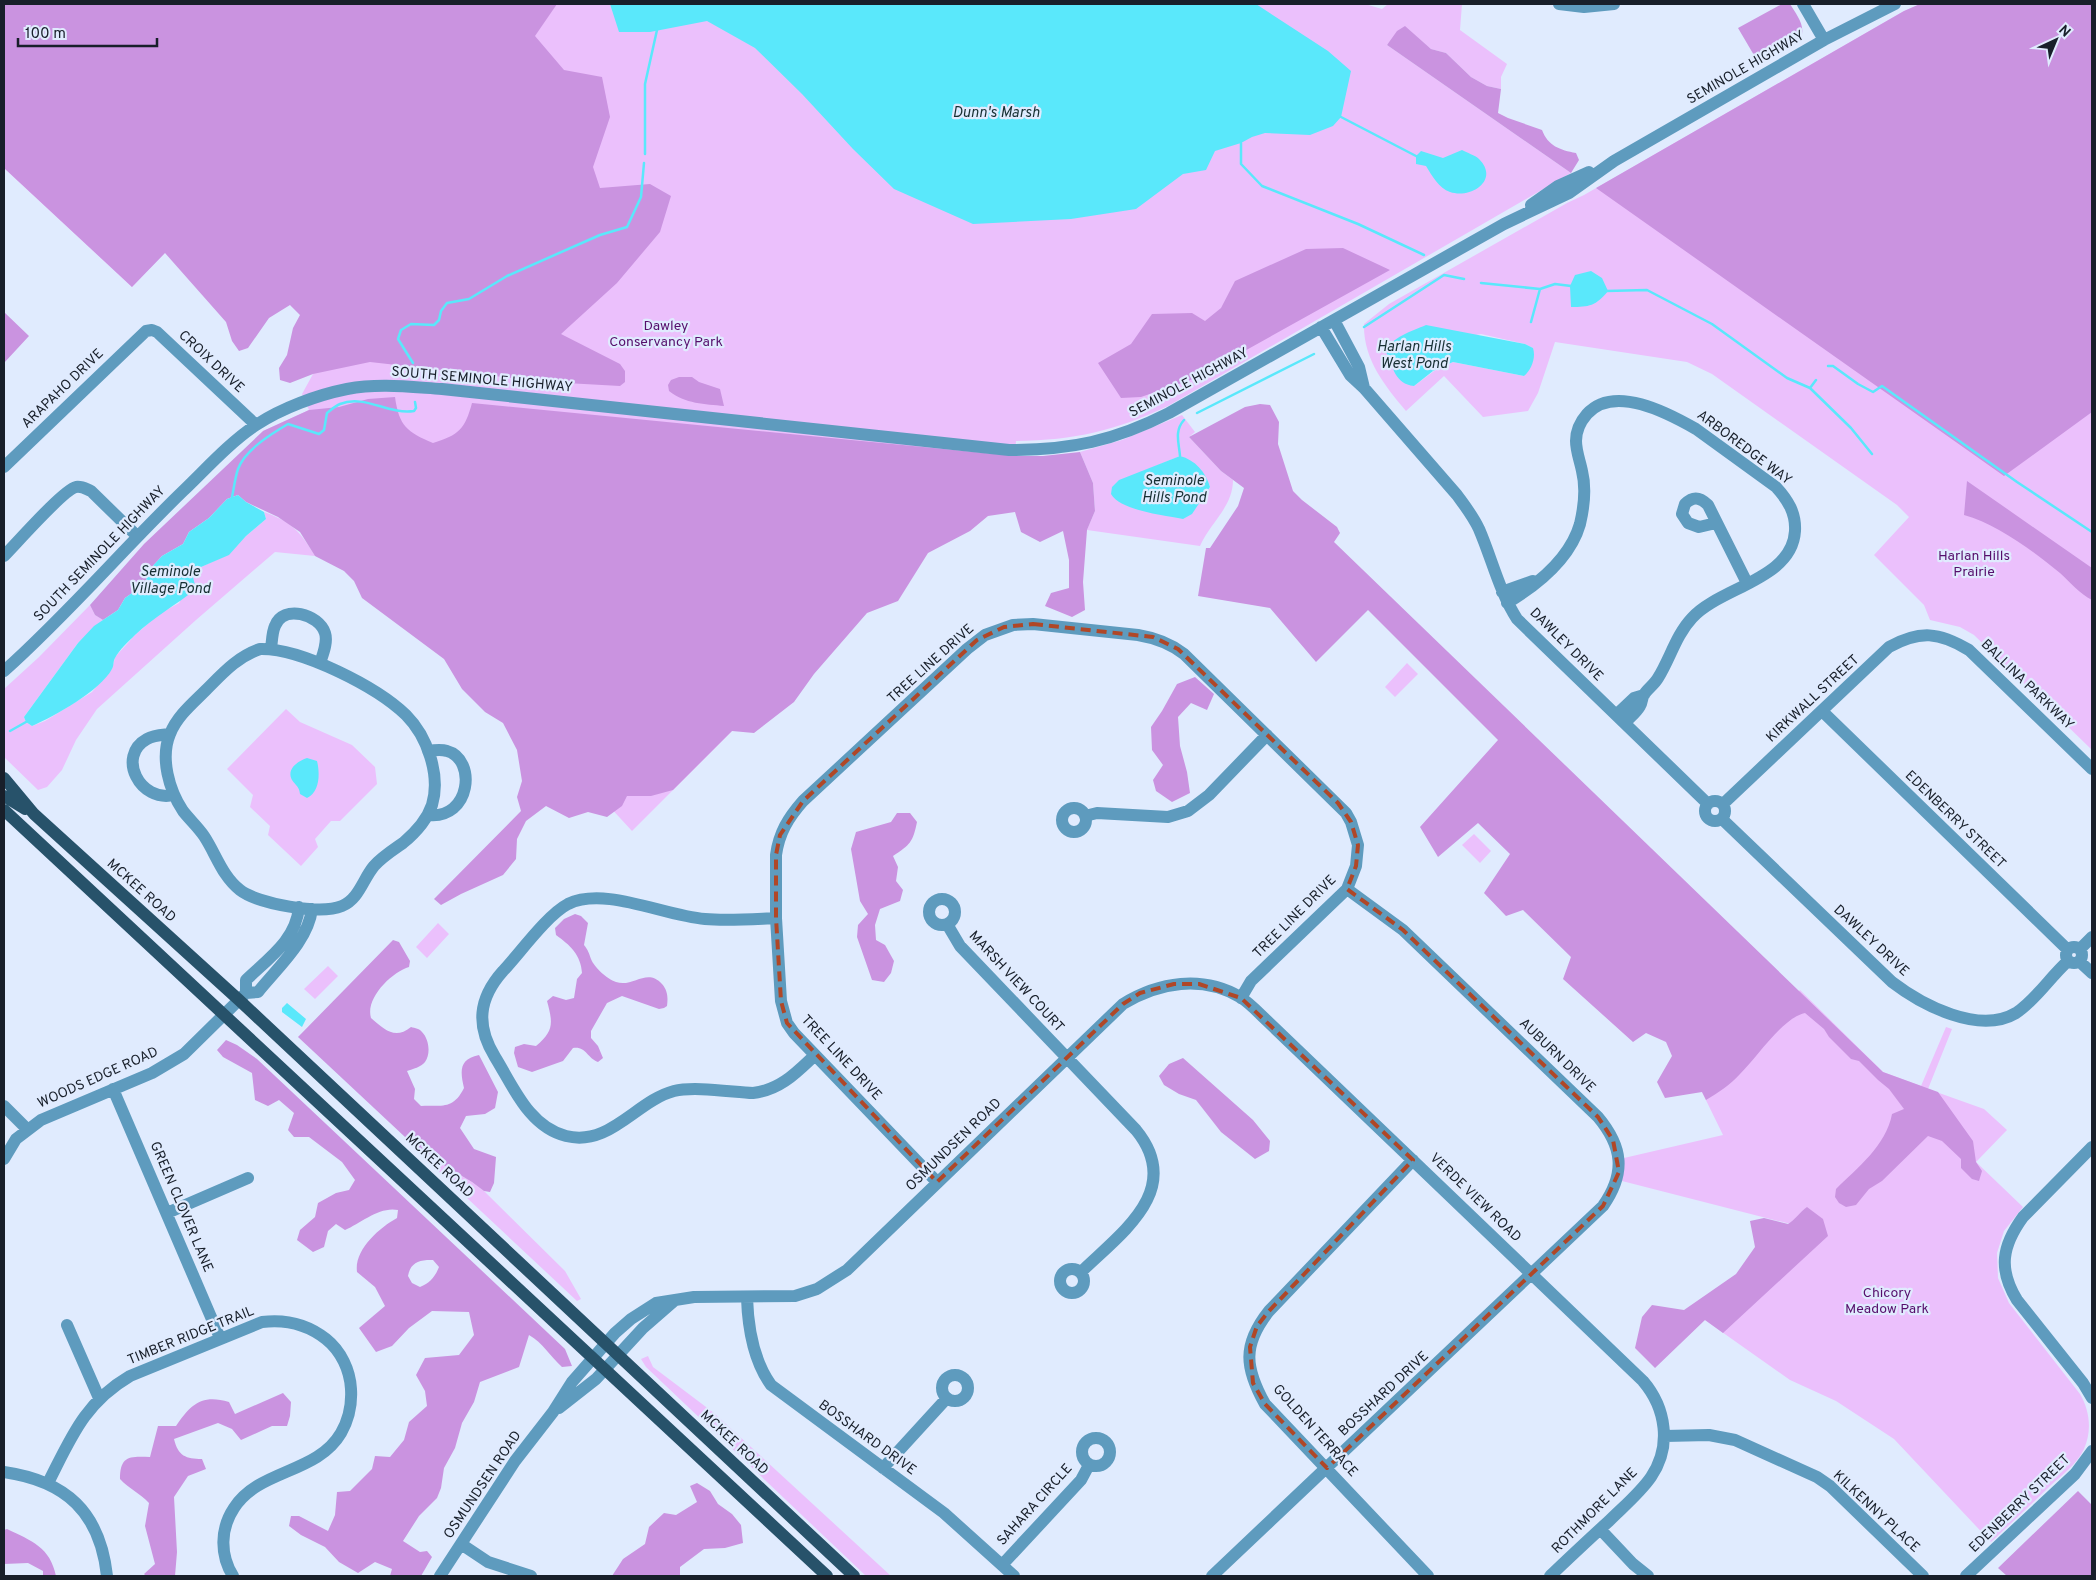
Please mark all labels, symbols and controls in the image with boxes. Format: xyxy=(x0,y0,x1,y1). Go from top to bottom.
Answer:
scale bar xyxy=(18,15,156,47)
north arrow xyxy=(2031,15,2081,65)
text: N xyxy=(2054,22,2074,41)
text: 100 m xyxy=(25,25,66,44)
street label: SEMINOLE HIGHWAY xyxy=(1684,27,1808,109)
water label: Dunn's Marsh xyxy=(952,104,1040,123)
park label: Dawley Conservancy Park xyxy=(609,318,723,351)
street label: CROIX DRIVE xyxy=(174,327,248,397)
water label: Harlan Hills West Pond xyxy=(1377,338,1451,374)
street label: SEMINOLE HIGHWAY xyxy=(1126,344,1252,422)
street label: ARAPAHO DRIVE xyxy=(19,346,107,432)
street label: SOUTH SEMINOLE HIGHWAY xyxy=(391,364,573,396)
street label: ARBOREDGE WAY xyxy=(1693,407,1795,489)
water label: Seminole Hills Pond xyxy=(1142,472,1207,508)
street label: SOUTH SEMINOLE HIGHWAY xyxy=(31,483,169,625)
park label: Harlan Hills Prairie xyxy=(1938,548,2010,581)
water label: Seminole Village Pond xyxy=(130,563,211,599)
street label: DAWLEY DRIVE xyxy=(1526,605,1606,685)
street label: TREE LINE DRIVE xyxy=(884,621,978,707)
street label: BALLINA PARKWAY xyxy=(1977,636,2077,734)
street label: KIRKWALL STREET xyxy=(1763,652,1863,746)
street label: EDENBERRY STREET xyxy=(1901,767,2009,873)
street label: MCKEE ROAD xyxy=(103,856,179,926)
street label: TREE LINE DRIVE xyxy=(1250,872,1340,962)
street label: DAWLEY DRIVE xyxy=(1830,902,1912,980)
street label: MARSH VIEW COURT xyxy=(965,928,1067,1036)
street label: TREE LINE DRIVE xyxy=(797,1012,885,1104)
street label: AUBURN DRIVE xyxy=(1515,1015,1599,1097)
street label: WOODS EDGE ROAD xyxy=(35,1044,161,1112)
street label: OSMUNDSEN ROAD xyxy=(903,1095,1005,1195)
street label: MCKEE ROAD xyxy=(401,1130,477,1202)
street label: GREEN CLOVER LANE xyxy=(146,1139,216,1275)
street label: VERDE VIEW ROAD xyxy=(1426,1150,1524,1246)
park label: Chicory Meadow Park xyxy=(1845,1285,1929,1318)
street label: TIMBER RIDGE TRAIL xyxy=(125,1303,257,1369)
street label: BOSSHARD DRIVE xyxy=(1335,1348,1433,1440)
street label: GOLDEN TERRACE xyxy=(1269,1381,1361,1481)
street label: BOSSHARD DRIVE xyxy=(815,1397,919,1479)
street label: MCKEE ROAD xyxy=(696,1407,772,1479)
street label: OSMUNDSEN ROAD xyxy=(441,1428,525,1542)
street label: EDENBERRY STREET xyxy=(1966,1451,2074,1557)
street label: SAHARA CIRCLE xyxy=(994,1461,1076,1549)
street label: ROTHMORE LANE xyxy=(1548,1464,1642,1558)
street label: KILKENNY PLACE xyxy=(1829,1467,1923,1557)

